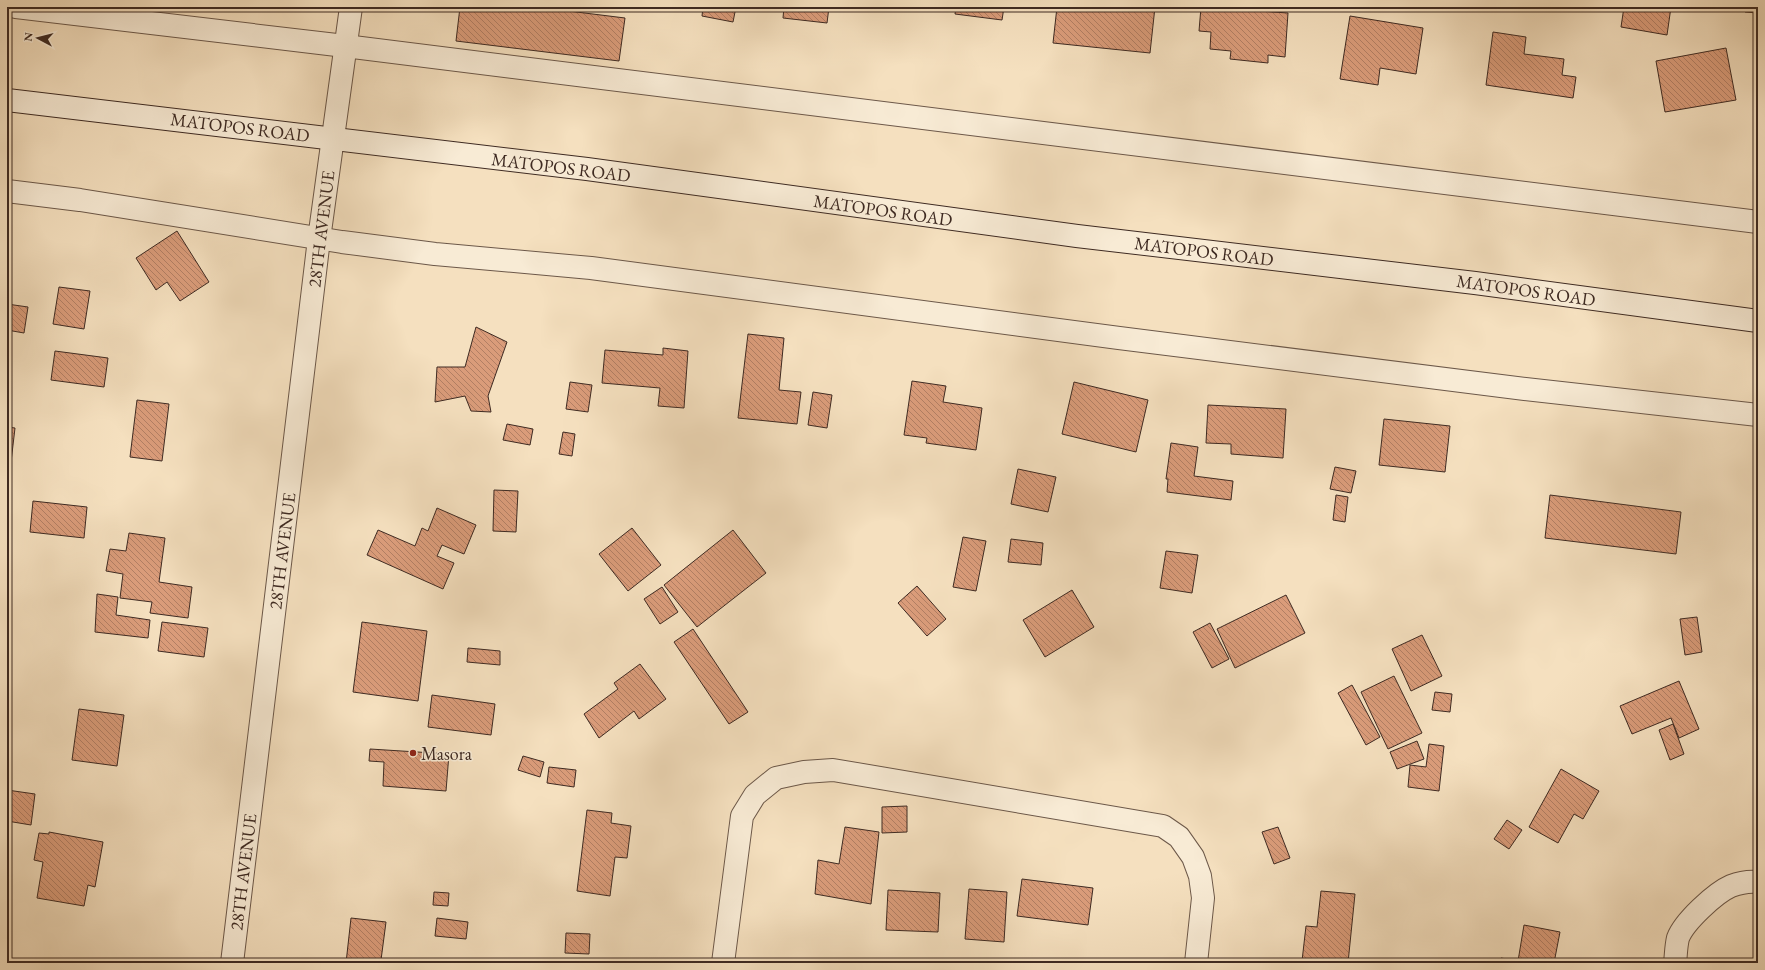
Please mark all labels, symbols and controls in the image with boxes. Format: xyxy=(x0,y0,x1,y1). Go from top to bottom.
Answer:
north arrow xyxy=(18,18,58,58)
text: N xyxy=(21,31,36,42)
street label: MATOPOS ROAD xyxy=(169,107,311,147)
street label: MATOPOS ROAD xyxy=(490,147,632,187)
street label: 28TH AVENUE xyxy=(302,169,340,289)
street label: MATOPOS ROAD xyxy=(812,189,954,231)
street label: MATOPOS ROAD xyxy=(1133,231,1275,271)
street label: MATOPOS ROAD xyxy=(1455,269,1597,311)
street label: 28TH AVENUE xyxy=(263,491,301,611)
place label: Masora xyxy=(421,742,473,765)
marker: Masora xyxy=(408,748,418,758)
street label: 28TH AVENUE xyxy=(224,812,262,932)

